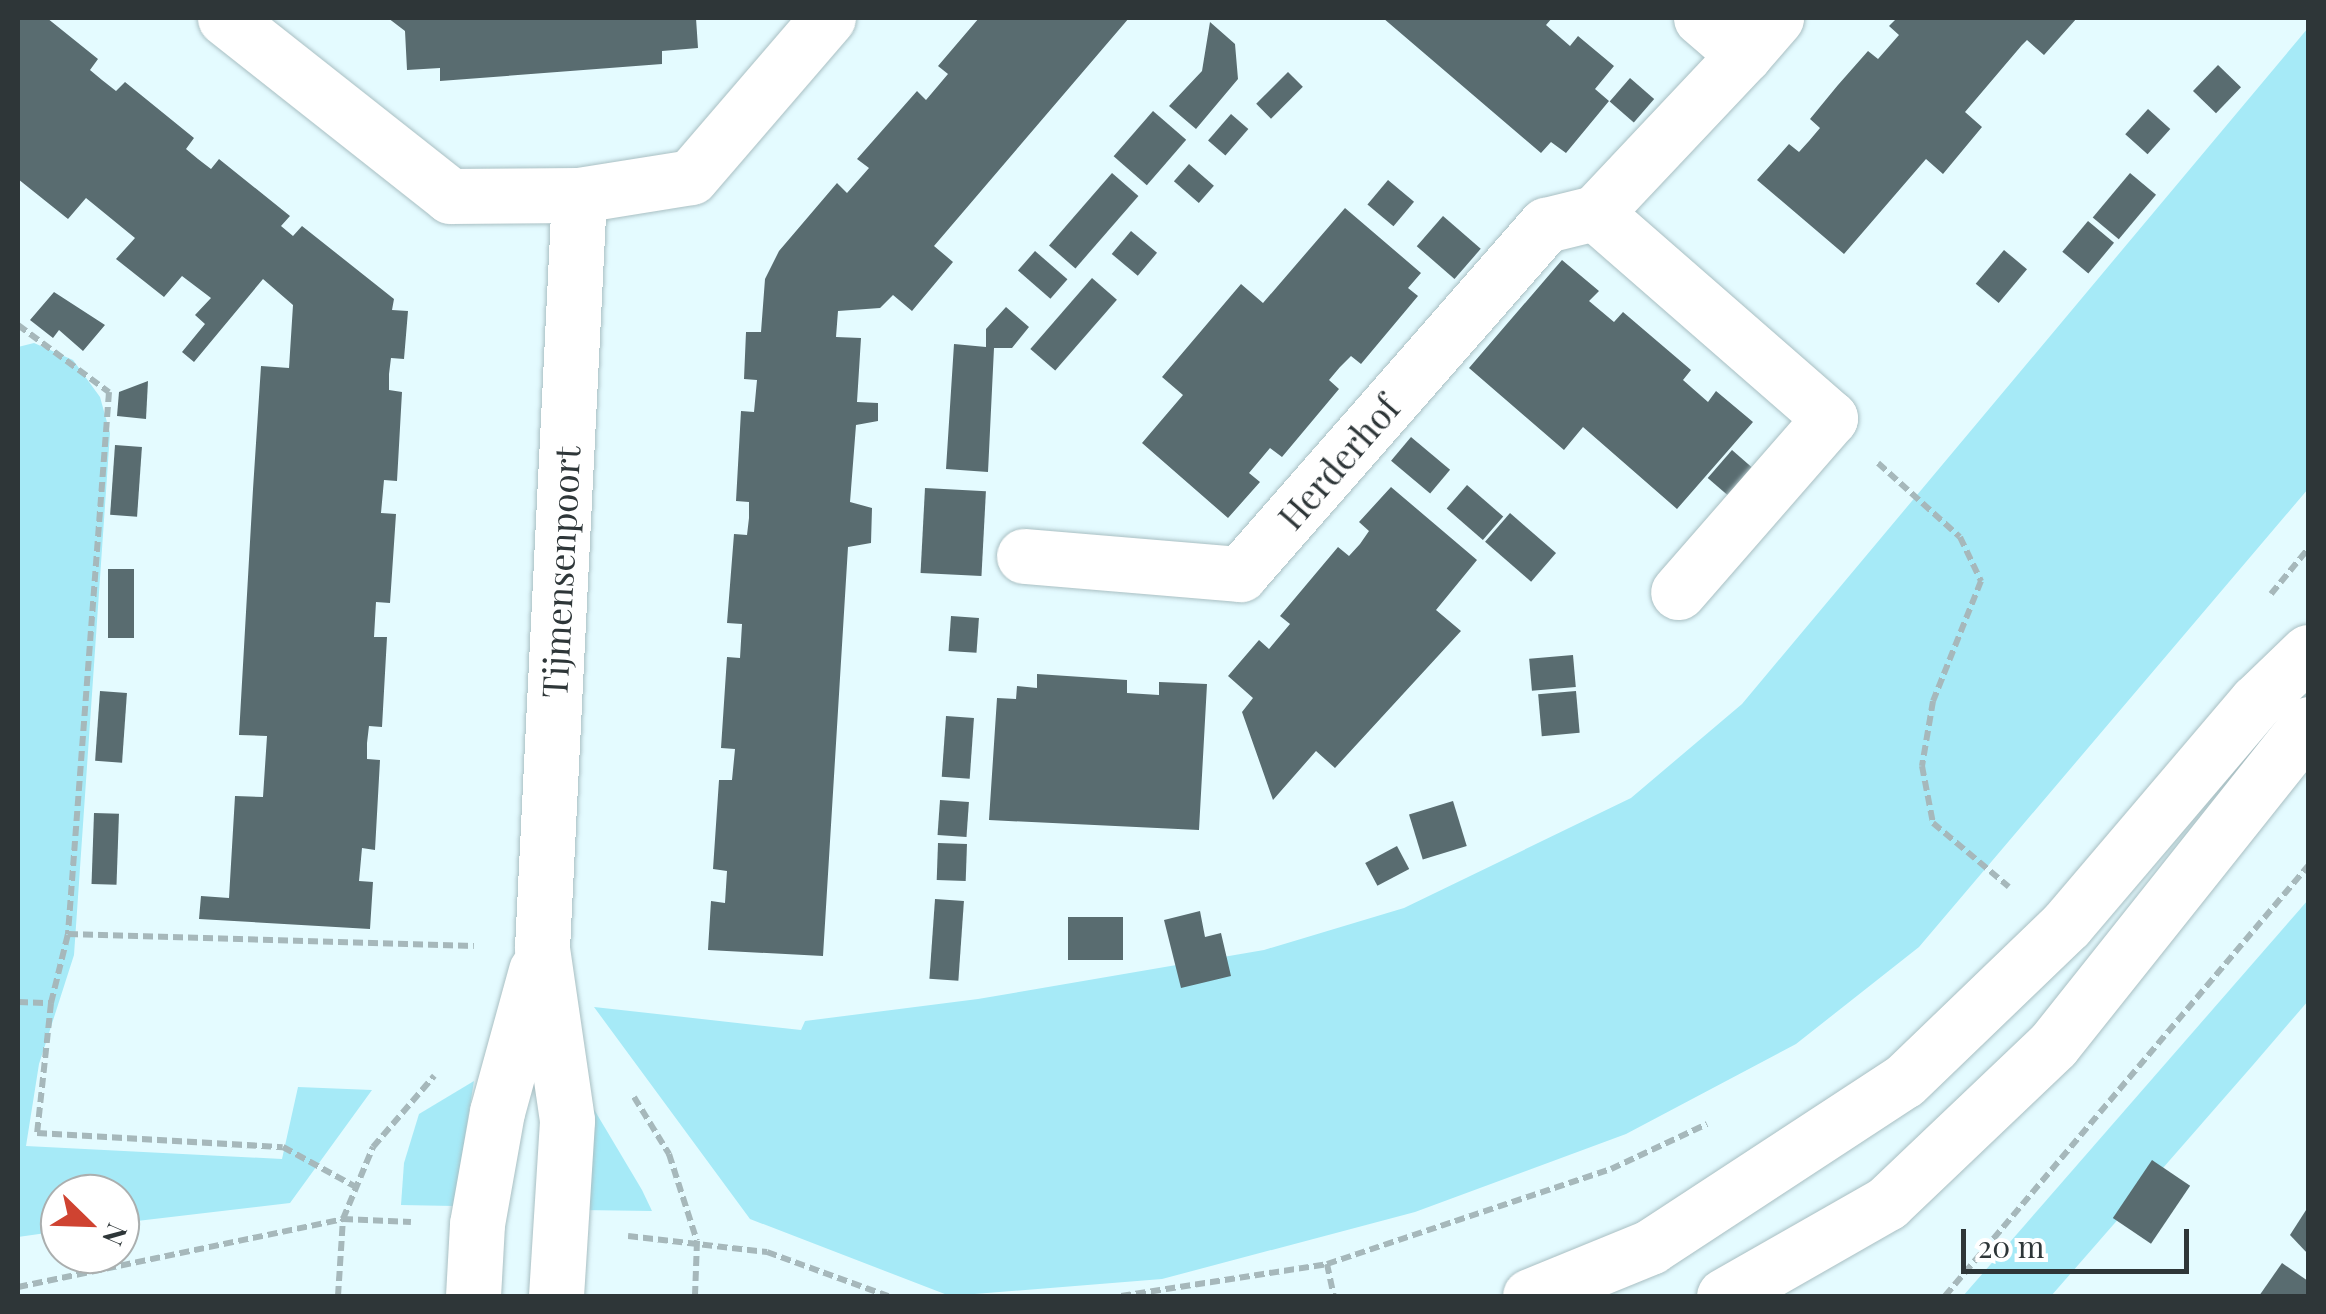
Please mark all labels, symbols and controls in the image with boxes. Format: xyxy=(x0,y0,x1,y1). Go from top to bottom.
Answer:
street label: Herderhof xyxy=(1269,387,1407,537)
street label: Tijmensenpoort xyxy=(532,445,588,699)
north arrow xyxy=(40,1174,140,1274)
scale bar xyxy=(1966,1209,2194,1271)
text: N xyxy=(95,1219,137,1252)
text: 20 m xyxy=(1978,1226,2044,1266)

